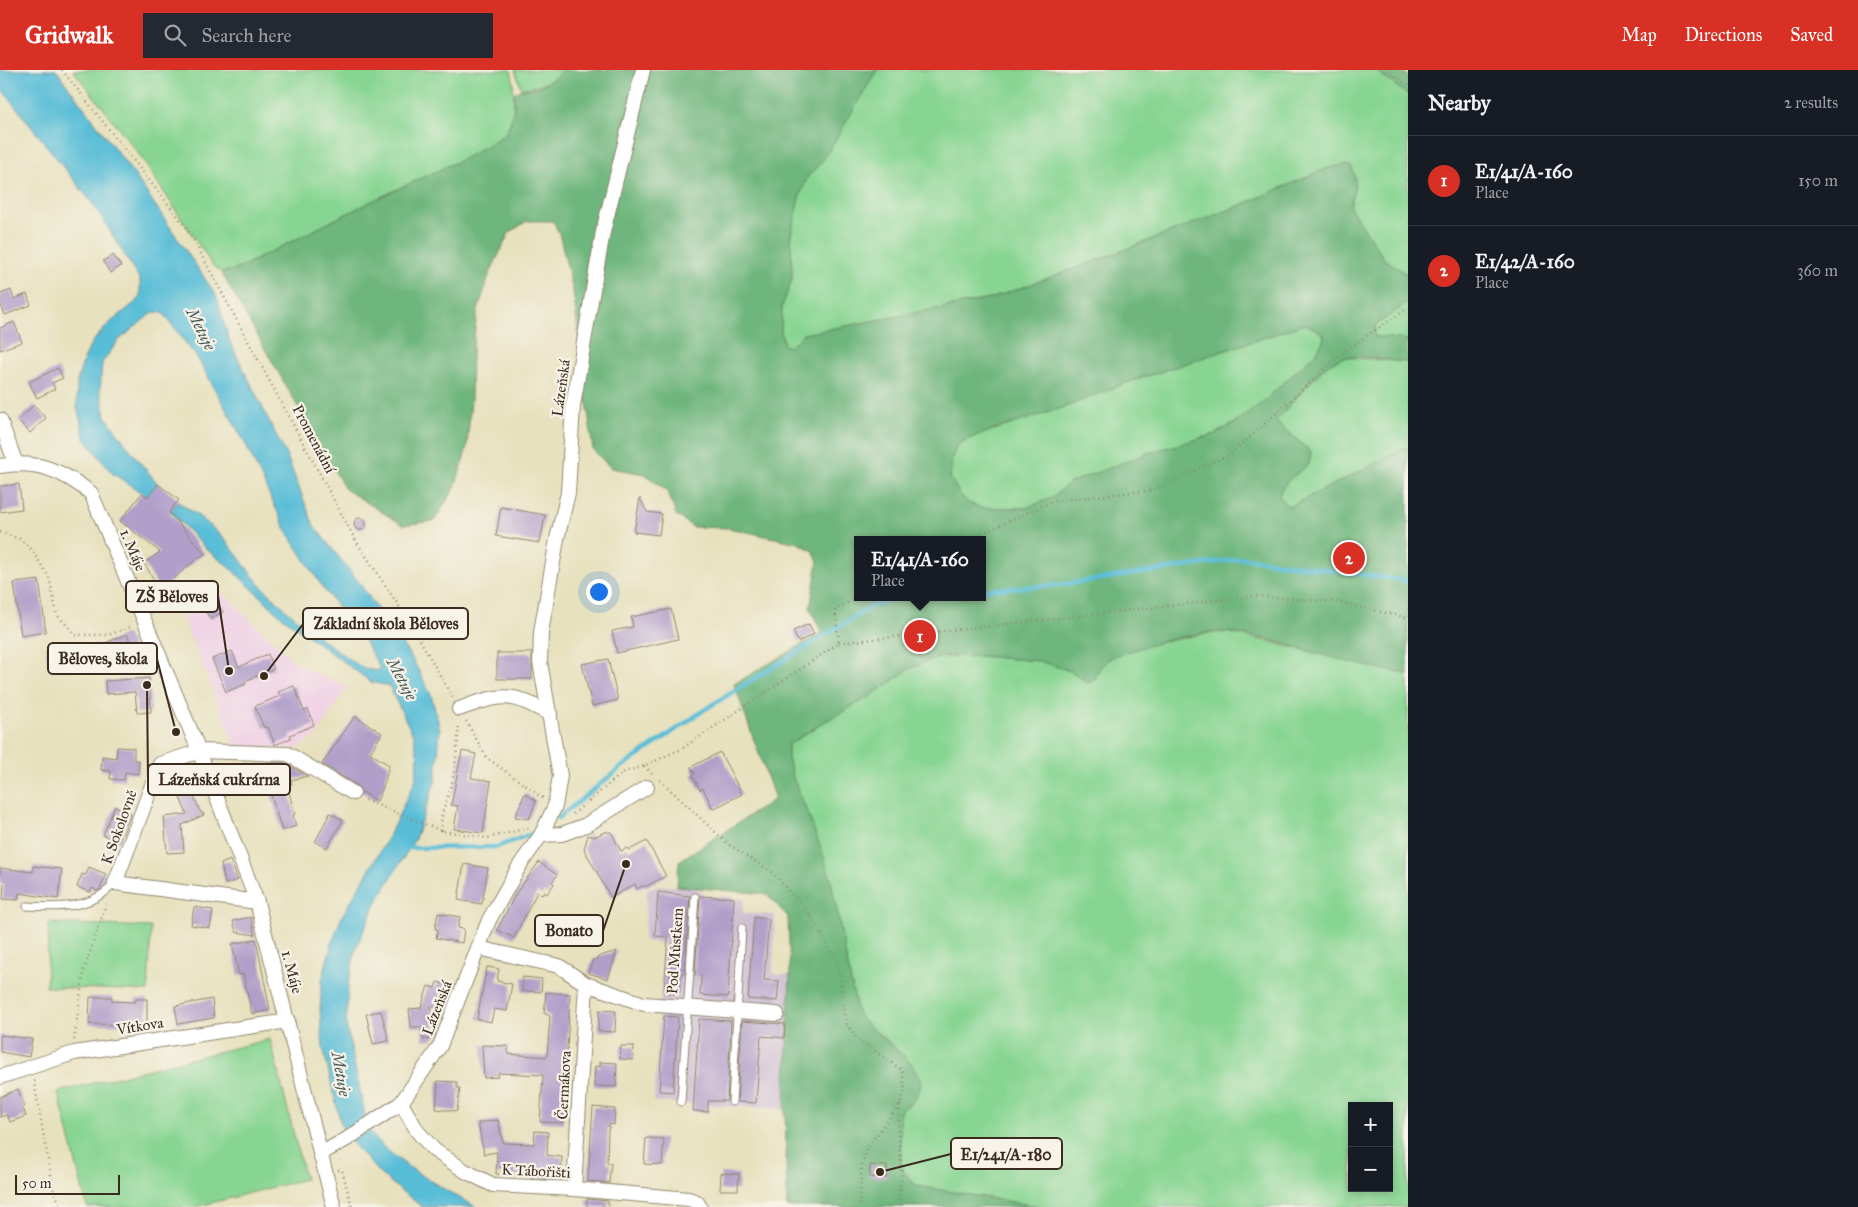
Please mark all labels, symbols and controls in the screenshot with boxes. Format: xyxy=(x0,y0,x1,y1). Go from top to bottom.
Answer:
search box xyxy=(143,13,493,58)
text: Gridwalk xyxy=(25,20,113,50)
icon: search xyxy=(161,21,189,49)
text: Search here xyxy=(201,24,291,47)
text: Map xyxy=(1621,24,1657,46)
text: Directions xyxy=(1685,24,1762,46)
text: Saved xyxy=(1790,24,1833,46)
text: Nearby xyxy=(1428,90,1491,116)
text: 2 results xyxy=(1784,93,1838,112)
text: E1/41/A-160 xyxy=(1475,160,1573,183)
text: 1 xyxy=(1441,171,1447,190)
text: 150 m xyxy=(1798,171,1838,190)
text: Place xyxy=(1475,183,1509,202)
text: E1/42/A-160 xyxy=(1475,250,1575,273)
text: 2 xyxy=(1440,261,1448,280)
text: 360 m xyxy=(1797,261,1838,280)
text: Place xyxy=(1475,273,1509,292)
water label: Metuje xyxy=(181,303,220,355)
street label: Lázeňská xyxy=(548,358,574,418)
street label: Promenádní xyxy=(289,402,340,477)
street label: 1. Máje xyxy=(116,526,150,574)
popup xyxy=(854,536,986,601)
pin: 2 xyxy=(1333,539,1365,577)
text: E1/41/A-160 xyxy=(871,548,969,571)
text: Place xyxy=(871,571,905,590)
your location xyxy=(586,579,612,605)
callout: ZŠ Běloves xyxy=(126,581,218,612)
text: ZŠ Běloves xyxy=(136,586,208,606)
callout: Základní škola Běloves xyxy=(303,608,468,639)
text: Základní škola Běloves xyxy=(313,614,459,633)
pin: 1 xyxy=(904,617,936,655)
callout: Běloves, škola xyxy=(48,643,157,674)
text: Běloves, škola xyxy=(58,649,149,668)
water label: Metuje xyxy=(381,653,421,705)
callout: Lázeňská cukrárna xyxy=(148,764,290,795)
text: Lázeňská cukrárna xyxy=(158,770,281,789)
street label: K Sokolovně xyxy=(97,787,141,867)
street label: Pod Můstkem xyxy=(663,907,687,995)
callout: Bonato xyxy=(535,915,603,946)
text: Bonato xyxy=(545,921,593,940)
street label: 1. Máje xyxy=(278,948,306,996)
street label: Lázeňská xyxy=(418,977,456,1038)
street label: Vítkova xyxy=(114,1013,165,1039)
water label: Metuje xyxy=(326,1048,354,1099)
street label: Čermákova xyxy=(552,1049,575,1120)
map controls xyxy=(1348,1102,1393,1192)
button: + xyxy=(1348,1102,1393,1147)
callout: E1/241/A-180 xyxy=(951,1138,1062,1169)
text: E1/241/A-180 xyxy=(961,1145,1052,1165)
button: − xyxy=(1348,1147,1393,1192)
street label: K Tábořišti xyxy=(501,1160,571,1182)
scale bar xyxy=(15,1172,120,1195)
text: 50 m xyxy=(22,1175,51,1192)

